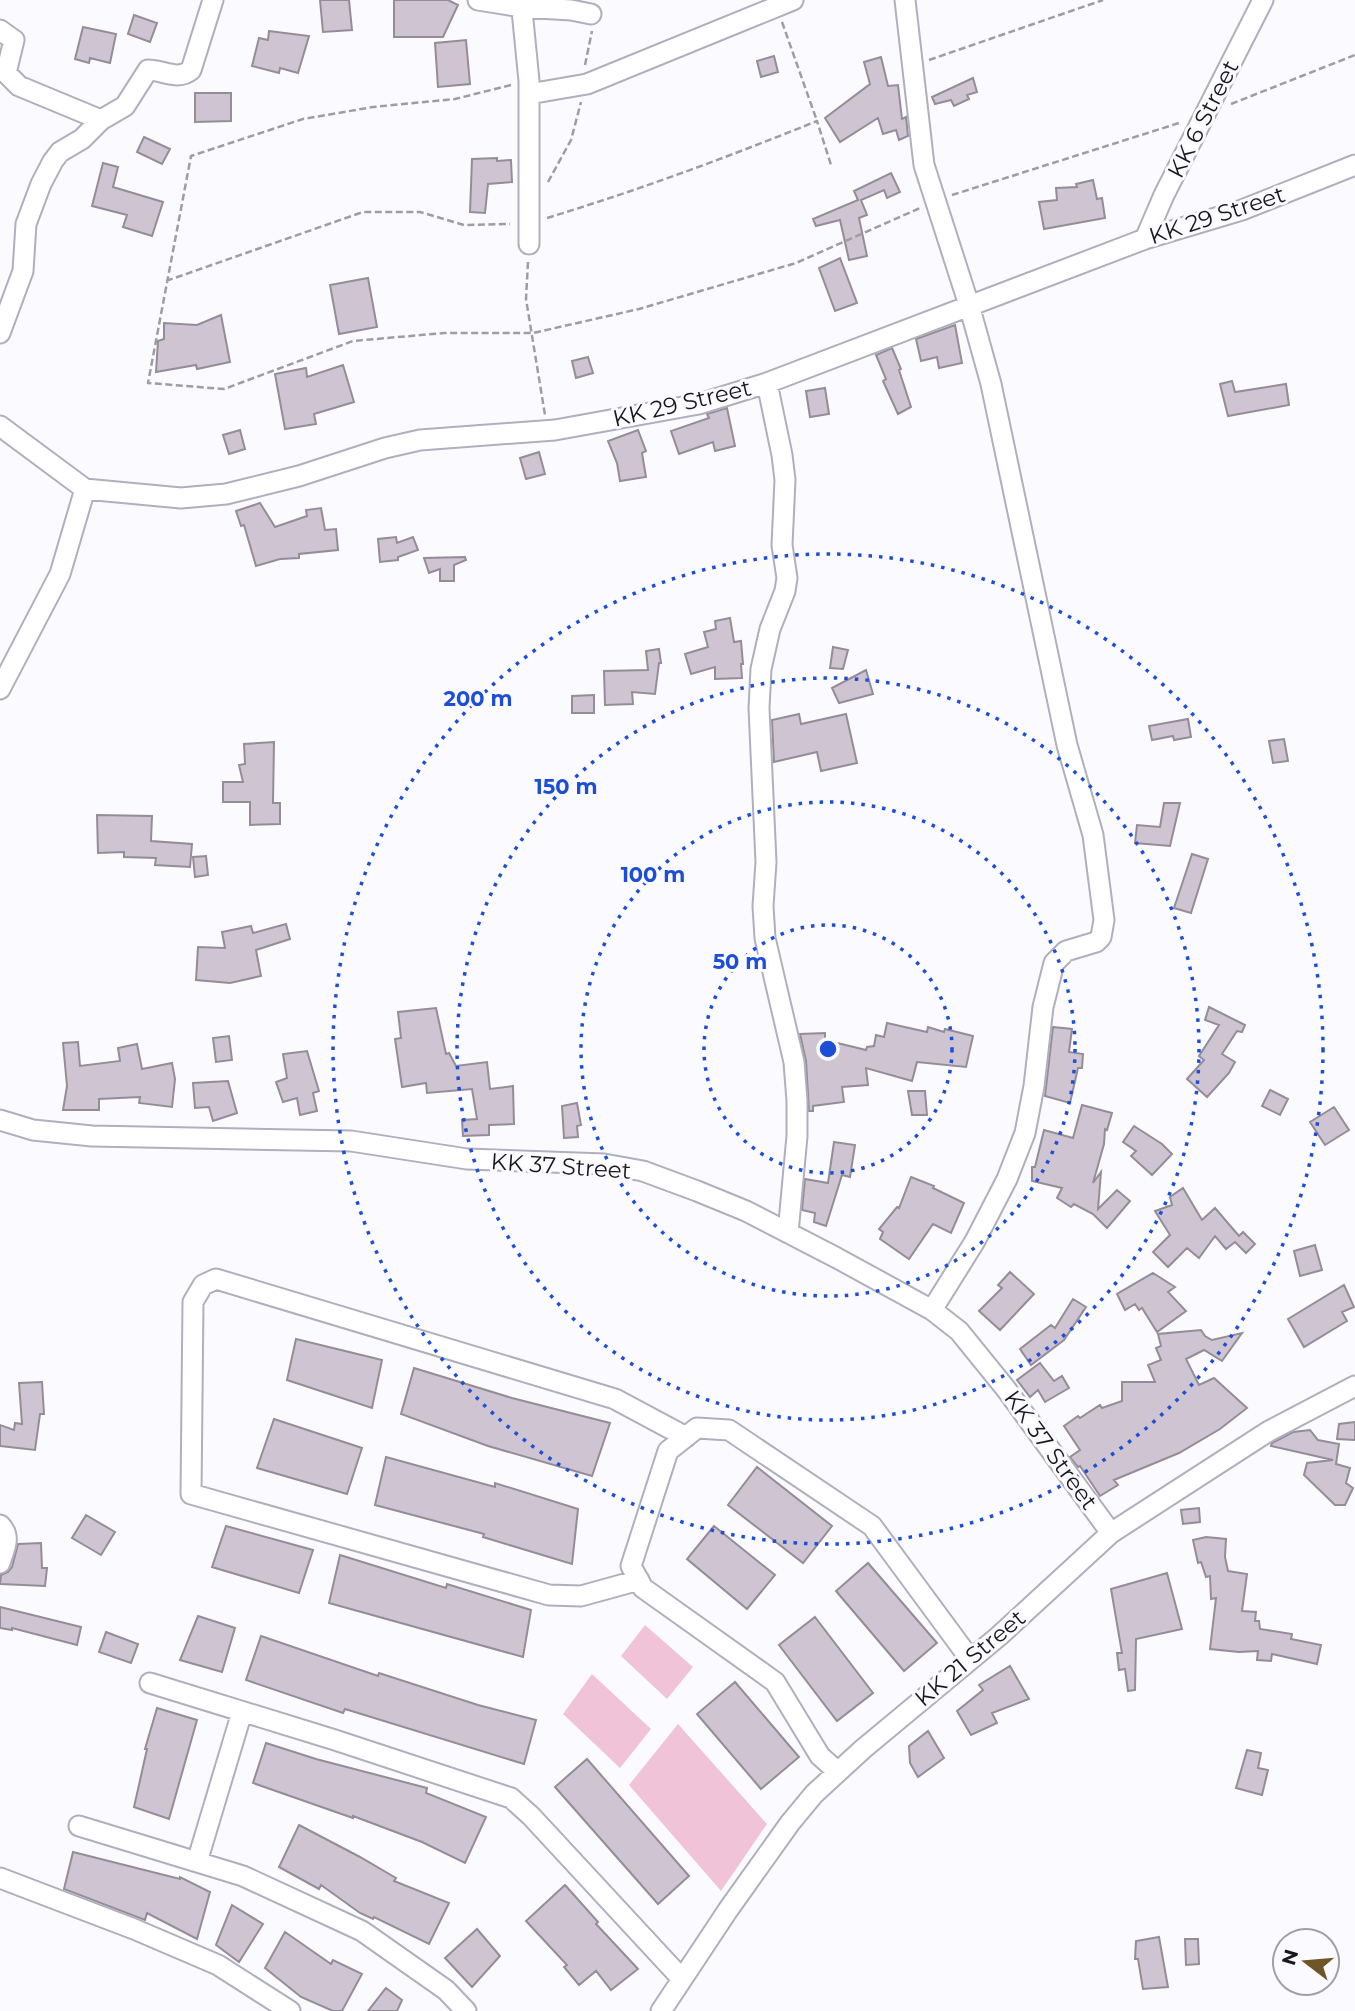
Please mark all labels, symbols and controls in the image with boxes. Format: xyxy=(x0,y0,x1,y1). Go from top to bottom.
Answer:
street label: KK 6 Street xyxy=(1161,55,1245,183)
street label: KK 29 Street xyxy=(1145,180,1289,250)
street label: KK 29 Street xyxy=(610,373,754,433)
text: 200 m xyxy=(444,686,512,711)
text: 150 m xyxy=(535,774,597,799)
text: 100 m xyxy=(621,862,685,887)
text: 50 m xyxy=(713,949,767,974)
centre of rings xyxy=(816,1037,840,1061)
street label: KK 37 Street xyxy=(490,1147,632,1185)
street label: KK 37 Street xyxy=(998,1385,1104,1515)
street label: KK 21 Street xyxy=(909,1604,1031,1712)
north arrow xyxy=(1271,1927,1341,1997)
text: N xyxy=(1277,1947,1303,1968)

